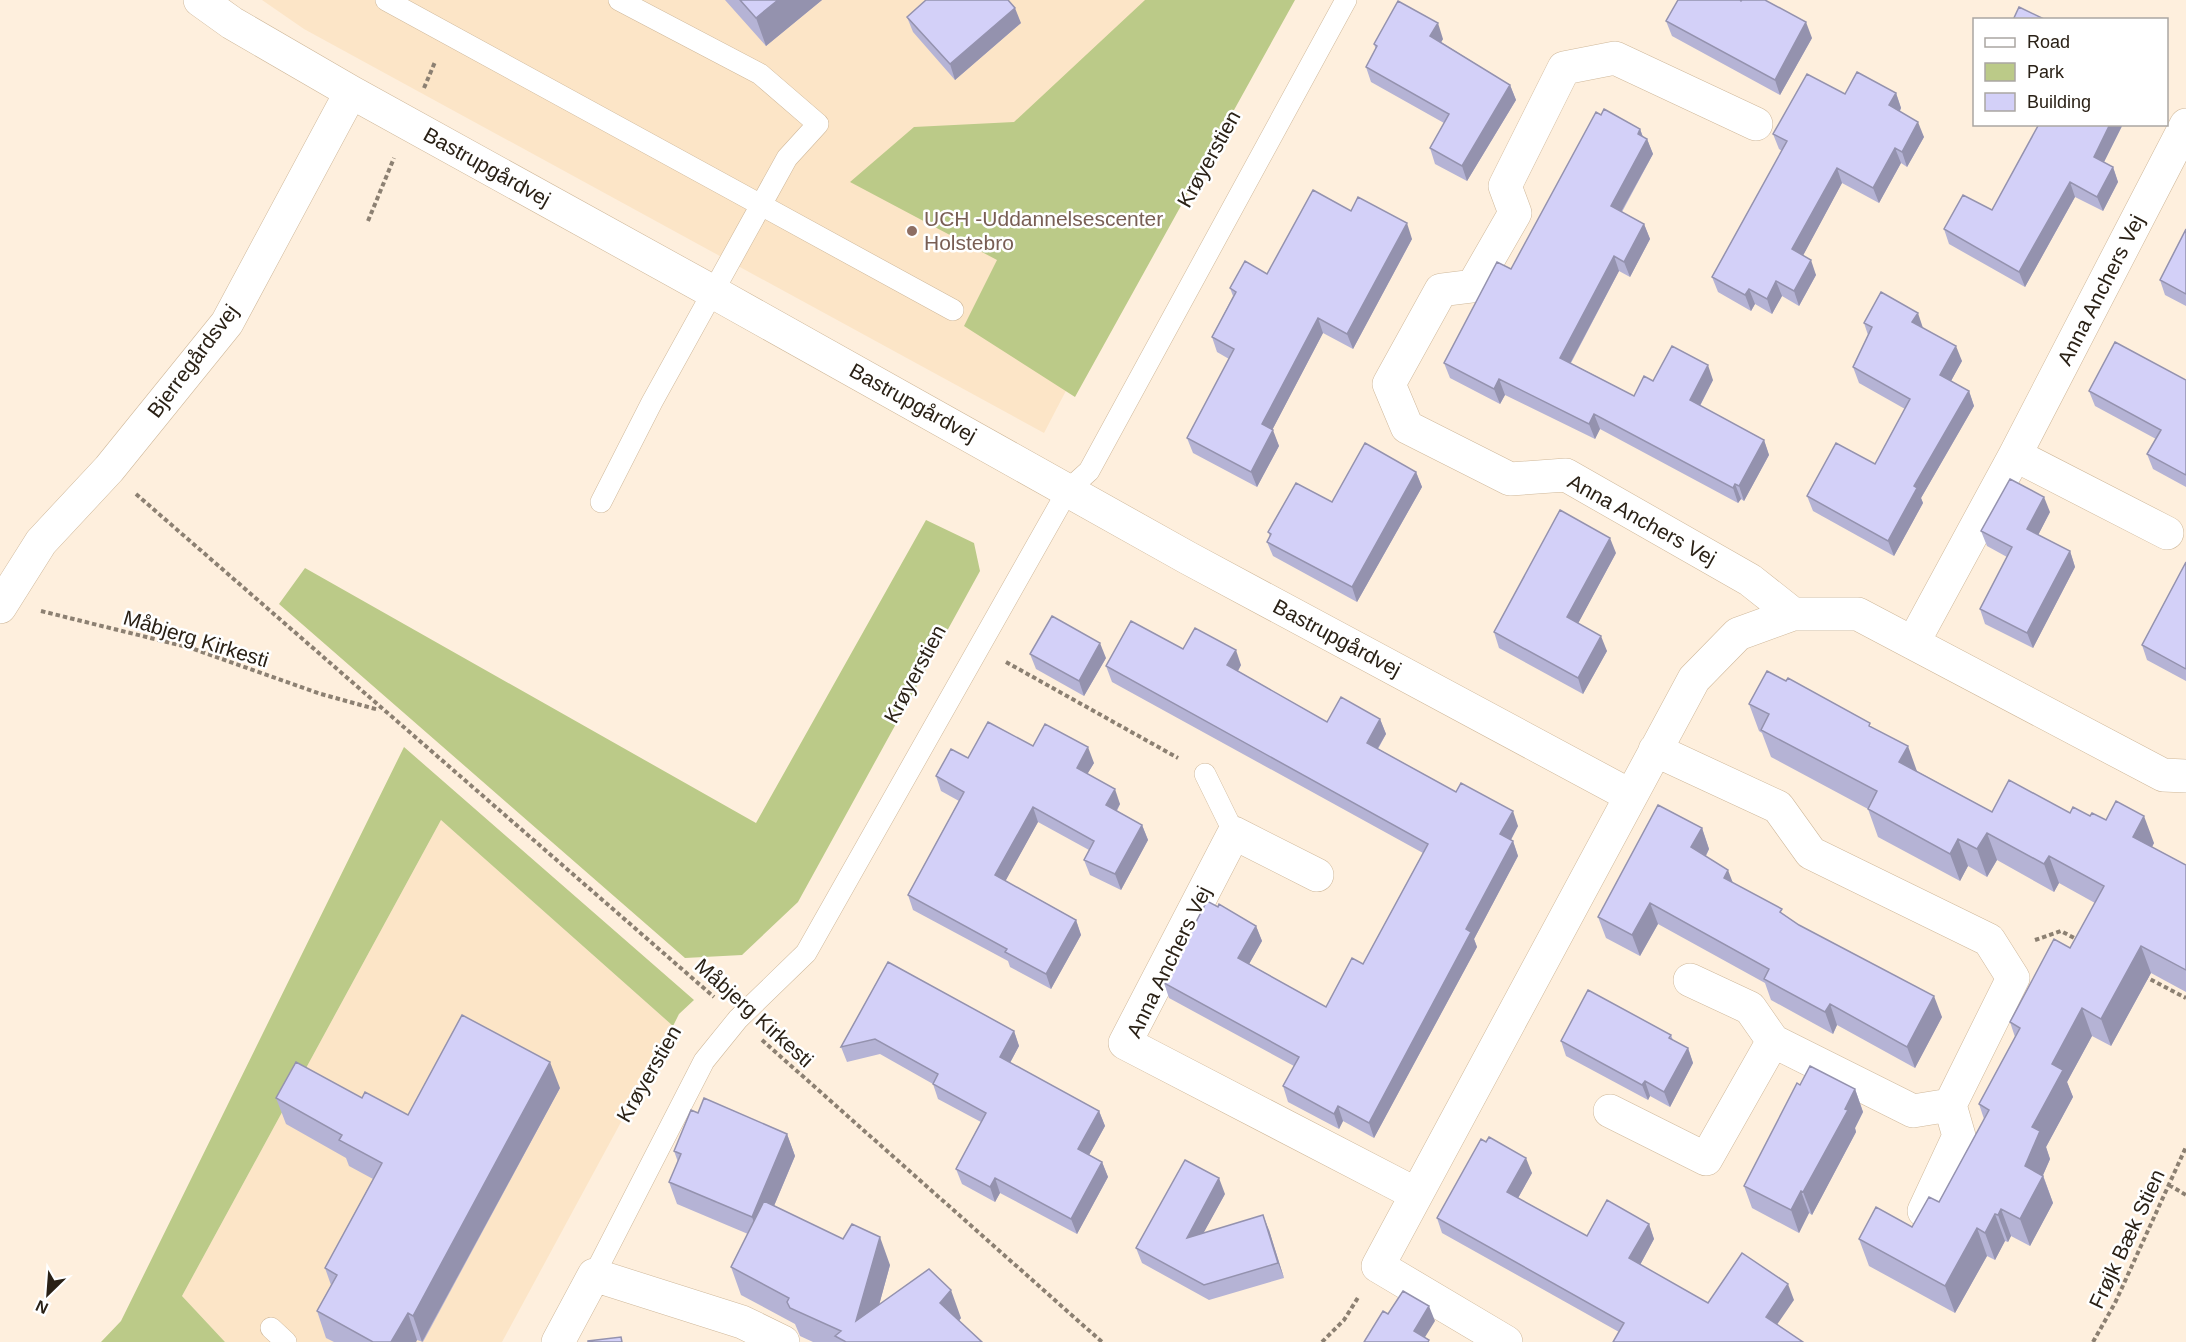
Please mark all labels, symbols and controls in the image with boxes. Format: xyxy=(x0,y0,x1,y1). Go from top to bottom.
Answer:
legend xyxy=(1973,18,2168,126)
text: Road xyxy=(2027,32,2070,52)
text: Park xyxy=(2027,62,2065,82)
text: Building xyxy=(2027,92,2091,112)
street label: Krøyerstien xyxy=(1172,106,1245,211)
street label: Bastrupgårdvej xyxy=(420,122,555,211)
place label: UCH -Uddannelsescenter Holstebro xyxy=(924,207,1163,254)
street label: Anna Anchers Vej xyxy=(2053,211,2148,369)
marker: UCH -Uddannelsescenter Holstebro xyxy=(905,224,919,238)
street label: Bjerregårdsvej xyxy=(143,300,243,422)
street label: Bastrupgårdvej xyxy=(846,358,981,447)
street label: Anna Anchers Vej xyxy=(1564,469,1720,570)
street label: Bastrupgårdvej xyxy=(1269,594,1405,681)
street label: Måbjerg Kirkesti xyxy=(121,606,272,672)
street label: Krøyerstien xyxy=(879,621,950,727)
street label: Anna Anchers Vej xyxy=(1122,882,1215,1041)
street label: Måbjerg Kirkesti xyxy=(691,954,818,1072)
street label: Krøyerstien xyxy=(612,1022,685,1126)
street label: Frøjk Bæk Stien xyxy=(2084,1166,2169,1312)
north arrow xyxy=(18,1264,78,1324)
text: N xyxy=(33,1297,51,1317)

